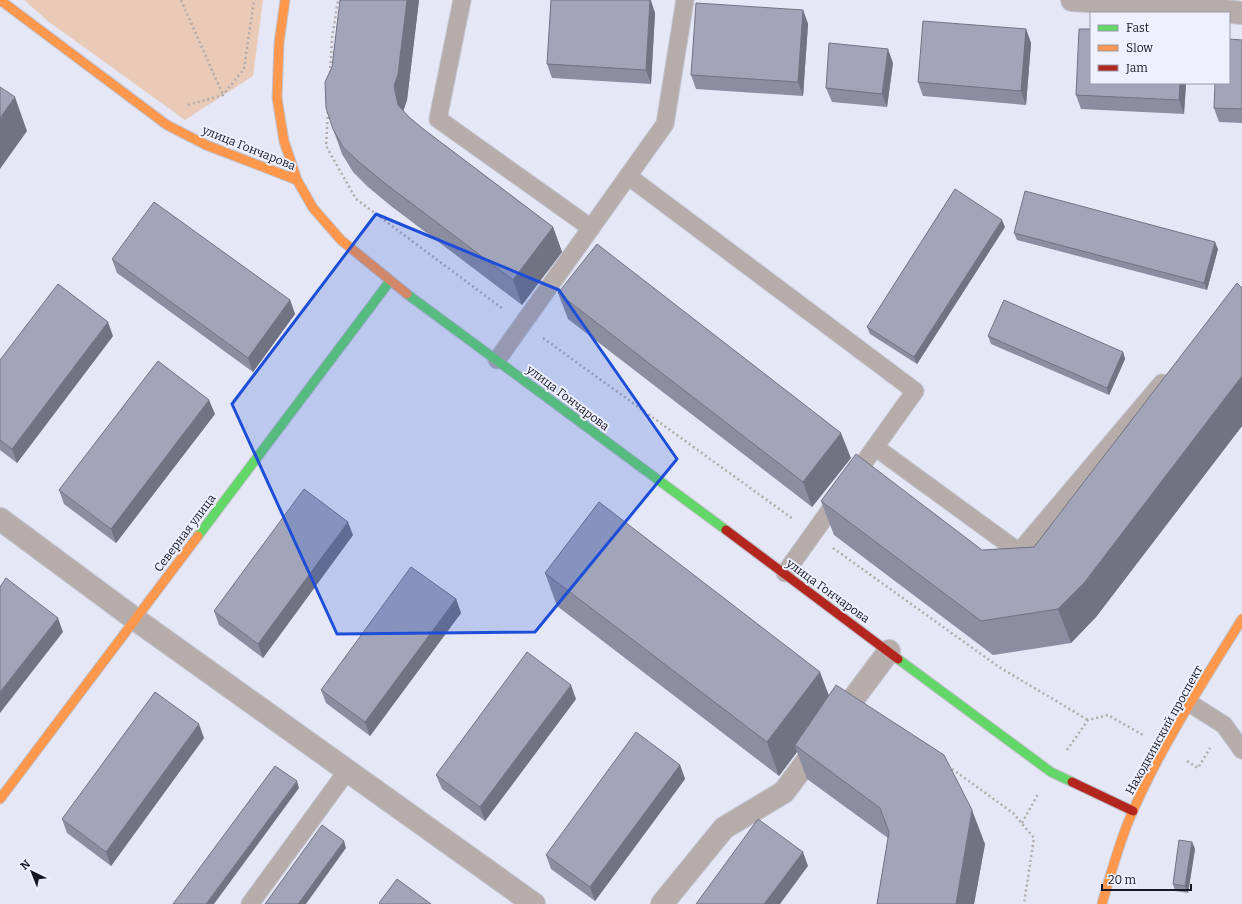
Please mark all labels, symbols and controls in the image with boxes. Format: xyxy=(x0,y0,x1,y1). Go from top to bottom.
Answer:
legend xyxy=(1090,12,1230,84)
text: Fast xyxy=(1126,21,1150,35)
text: Slow xyxy=(1126,41,1153,55)
text: Jam xyxy=(1125,61,1148,75)
street label: улица Гончарова xyxy=(199,123,298,173)
street label: улица Гончарова xyxy=(523,362,612,434)
street label: Северная улица xyxy=(151,491,219,575)
street label: улица Гончарова xyxy=(783,556,873,626)
street label: Находкинский проспект xyxy=(1123,663,1205,797)
north arrow xyxy=(12,852,52,892)
text: N xyxy=(18,857,33,873)
scale bar xyxy=(1102,866,1191,892)
text: 20 m xyxy=(1108,873,1137,887)

